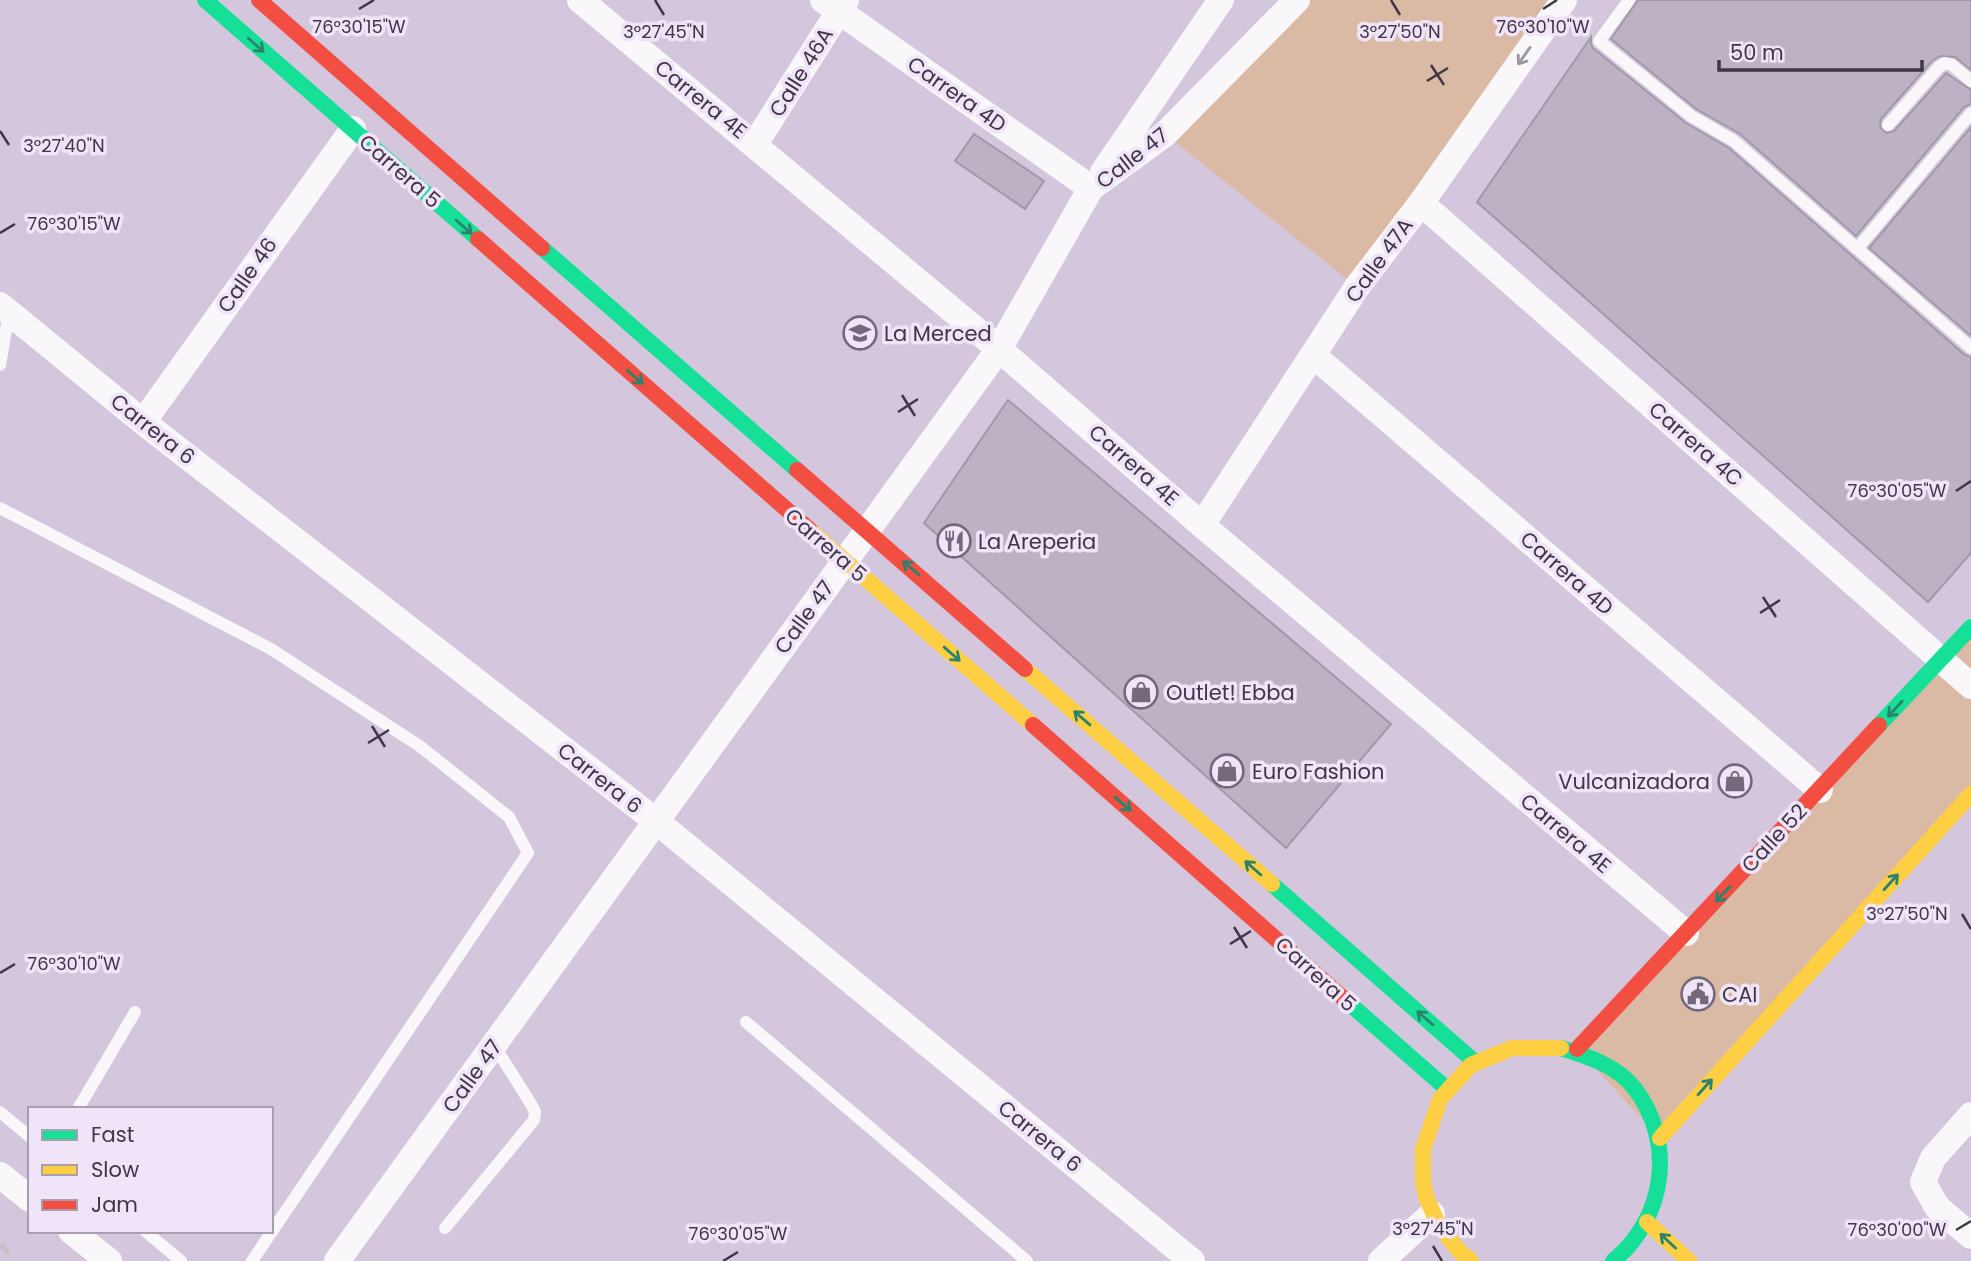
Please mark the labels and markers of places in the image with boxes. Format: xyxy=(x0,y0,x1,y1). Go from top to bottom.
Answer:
school or university icon: La Merced xyxy=(841,314,879,352)
place label: La Merced xyxy=(884,319,992,348)
restaurant icon: La Areperia xyxy=(935,522,973,560)
place label: La Areperia xyxy=(978,527,1096,556)
shop icon: Outlet! Ebba xyxy=(1122,673,1160,711)
place label: Outlet! Ebba xyxy=(1166,678,1295,707)
shop icon: Euro Fashion xyxy=(1208,752,1246,790)
place label: Euro Fashion xyxy=(1252,757,1384,786)
shop icon: Vulcanizadora xyxy=(1716,762,1754,800)
place label: Vulcanizadora xyxy=(1558,767,1710,796)
public building icon: CAI xyxy=(1679,975,1717,1013)
place label: CAI xyxy=(1722,980,1758,1009)

